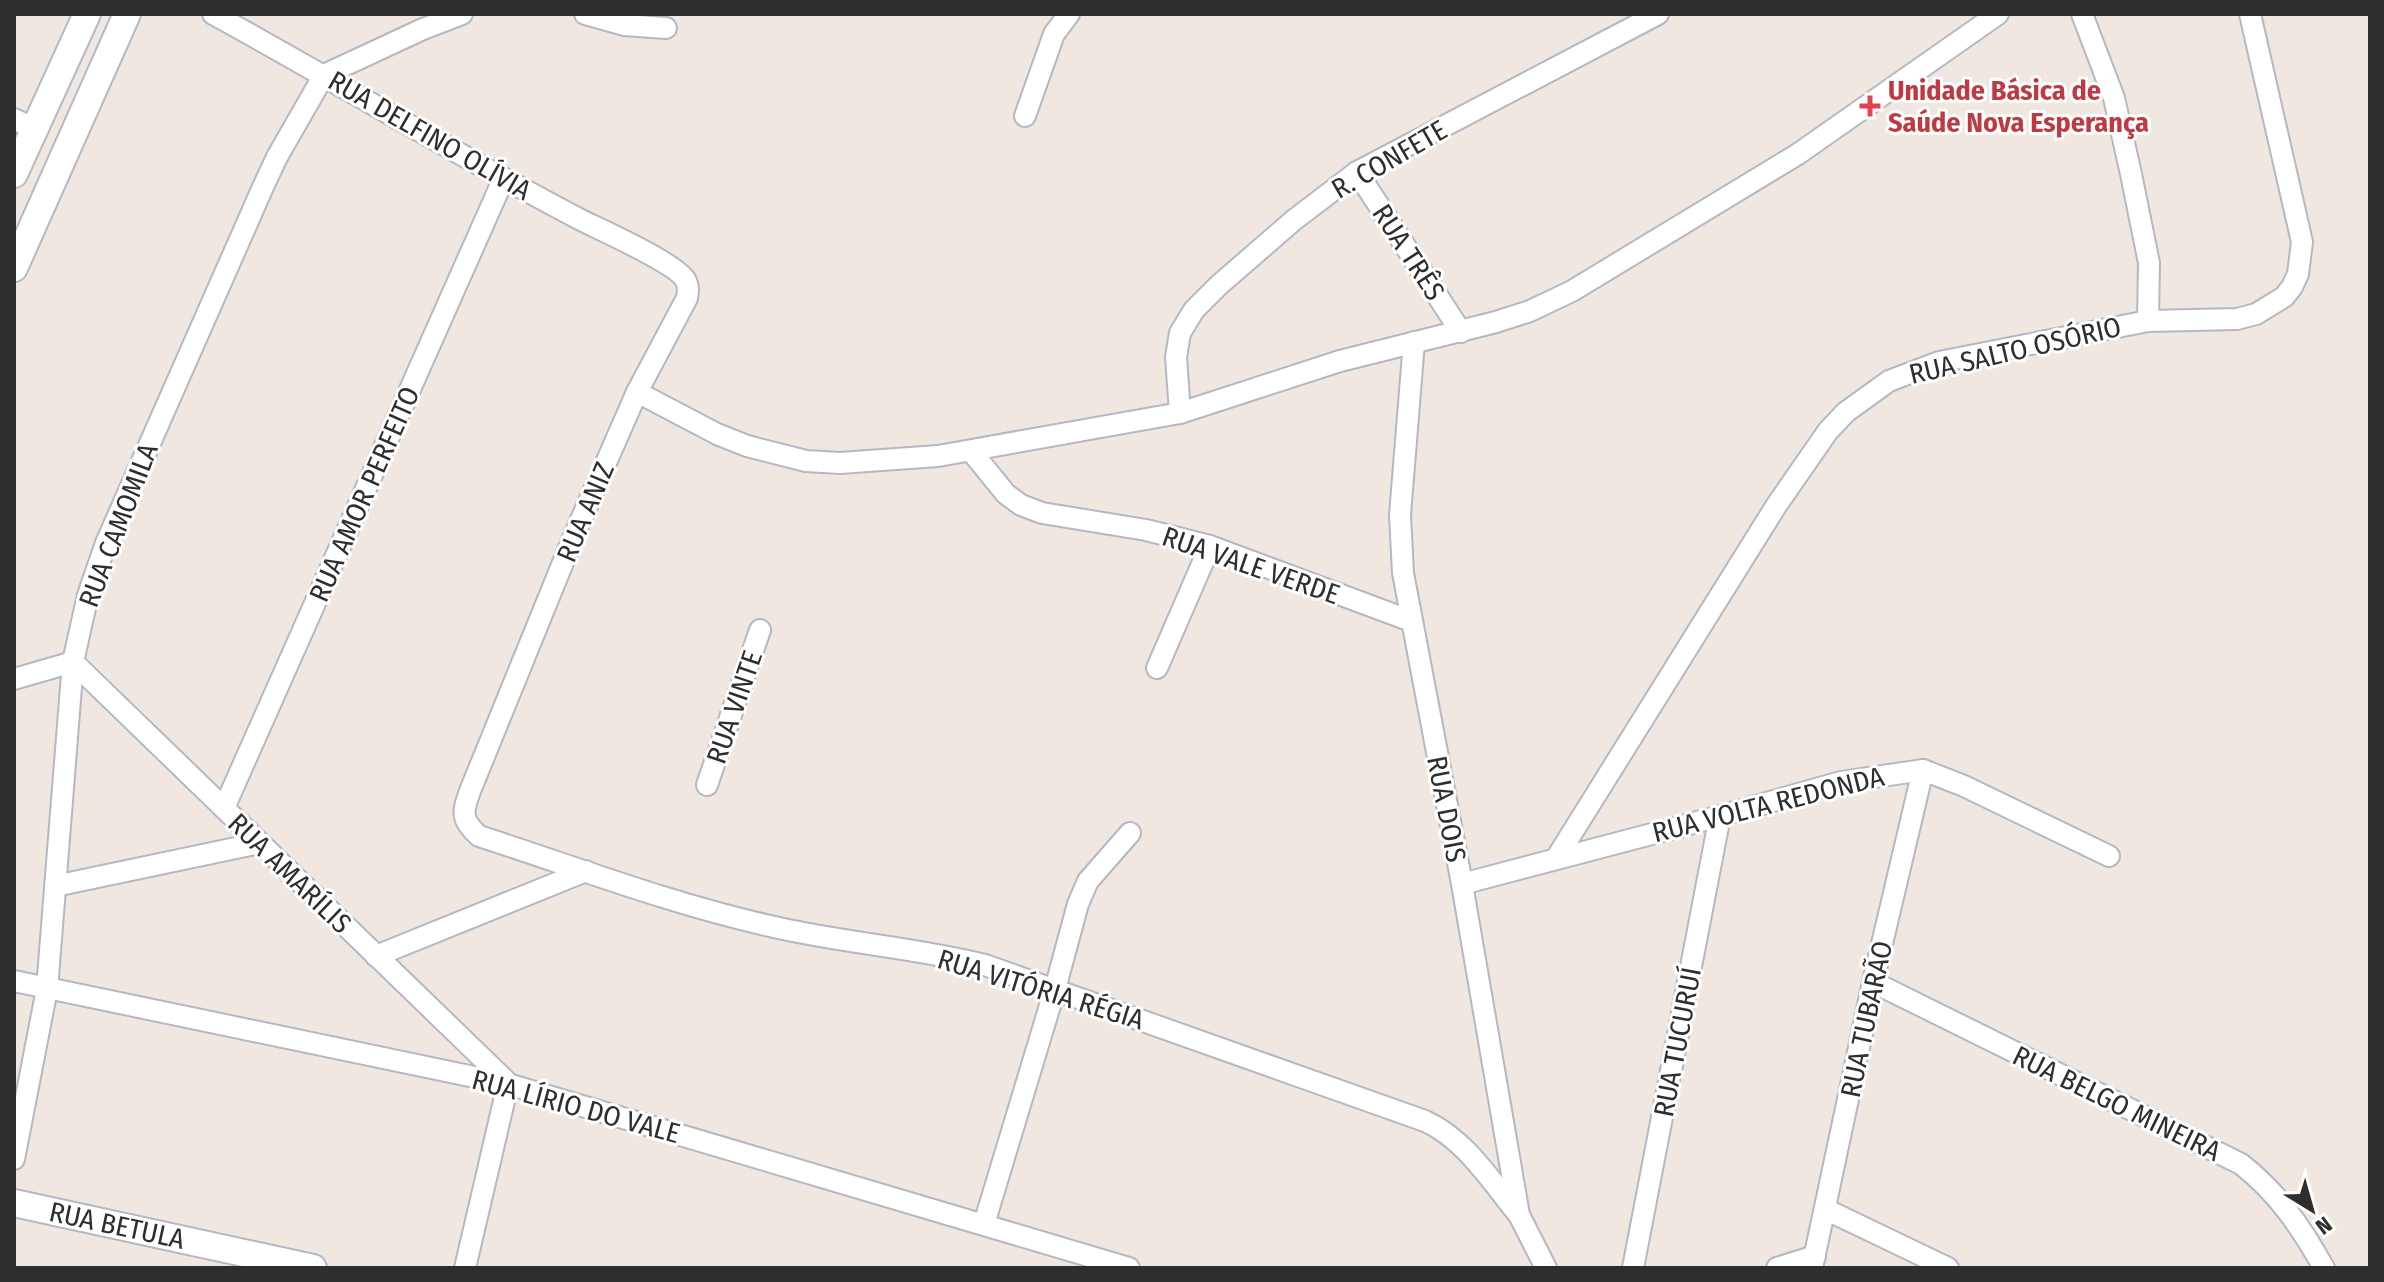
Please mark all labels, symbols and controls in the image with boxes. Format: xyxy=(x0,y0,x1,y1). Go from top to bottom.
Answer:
street label: RUA DELFINO OLÍVIA xyxy=(322,64,537,207)
place label: Unidade Básica de Saúde Nova Esperança xyxy=(1888,74,2149,139)
marker: Unidade Básica de Saúde Nova Esperança xyxy=(1859,95,1881,117)
street label: R. CONFETE xyxy=(1326,113,1453,206)
street label: RUA TRÊS xyxy=(1365,198,1452,306)
street label: RUA SALTO OSÓRIO xyxy=(1906,310,2124,391)
street label: RUA AMOR PERFEITO xyxy=(302,382,427,607)
street label: RUA CAMOMILA xyxy=(72,438,165,612)
street label: RUA ANIZ xyxy=(550,457,621,567)
street label: RUA VALE VERDE xyxy=(1158,520,1344,611)
street label: RUA VINTE xyxy=(700,646,769,768)
street label: RUA DOIS xyxy=(1420,753,1473,865)
street label: RUA VOLTA REDONDA xyxy=(1649,760,1887,849)
street label: RUA AMARÍLIS xyxy=(221,807,358,940)
street label: RUA TUBARÃO xyxy=(1834,938,1899,1100)
street label: RUA VITÓRIA RÉGIA xyxy=(934,942,1148,1037)
street label: RUA TUCURUÍ xyxy=(1647,965,1708,1119)
street label: RUA BELGO MINEIRA xyxy=(2008,1039,2226,1168)
street label: RUA LÍRIO DO VALE xyxy=(468,1063,683,1150)
north arrow xyxy=(2272,1170,2352,1250)
street label: RUA BETULA xyxy=(46,1195,188,1256)
text: N xyxy=(2310,1211,2337,1240)

